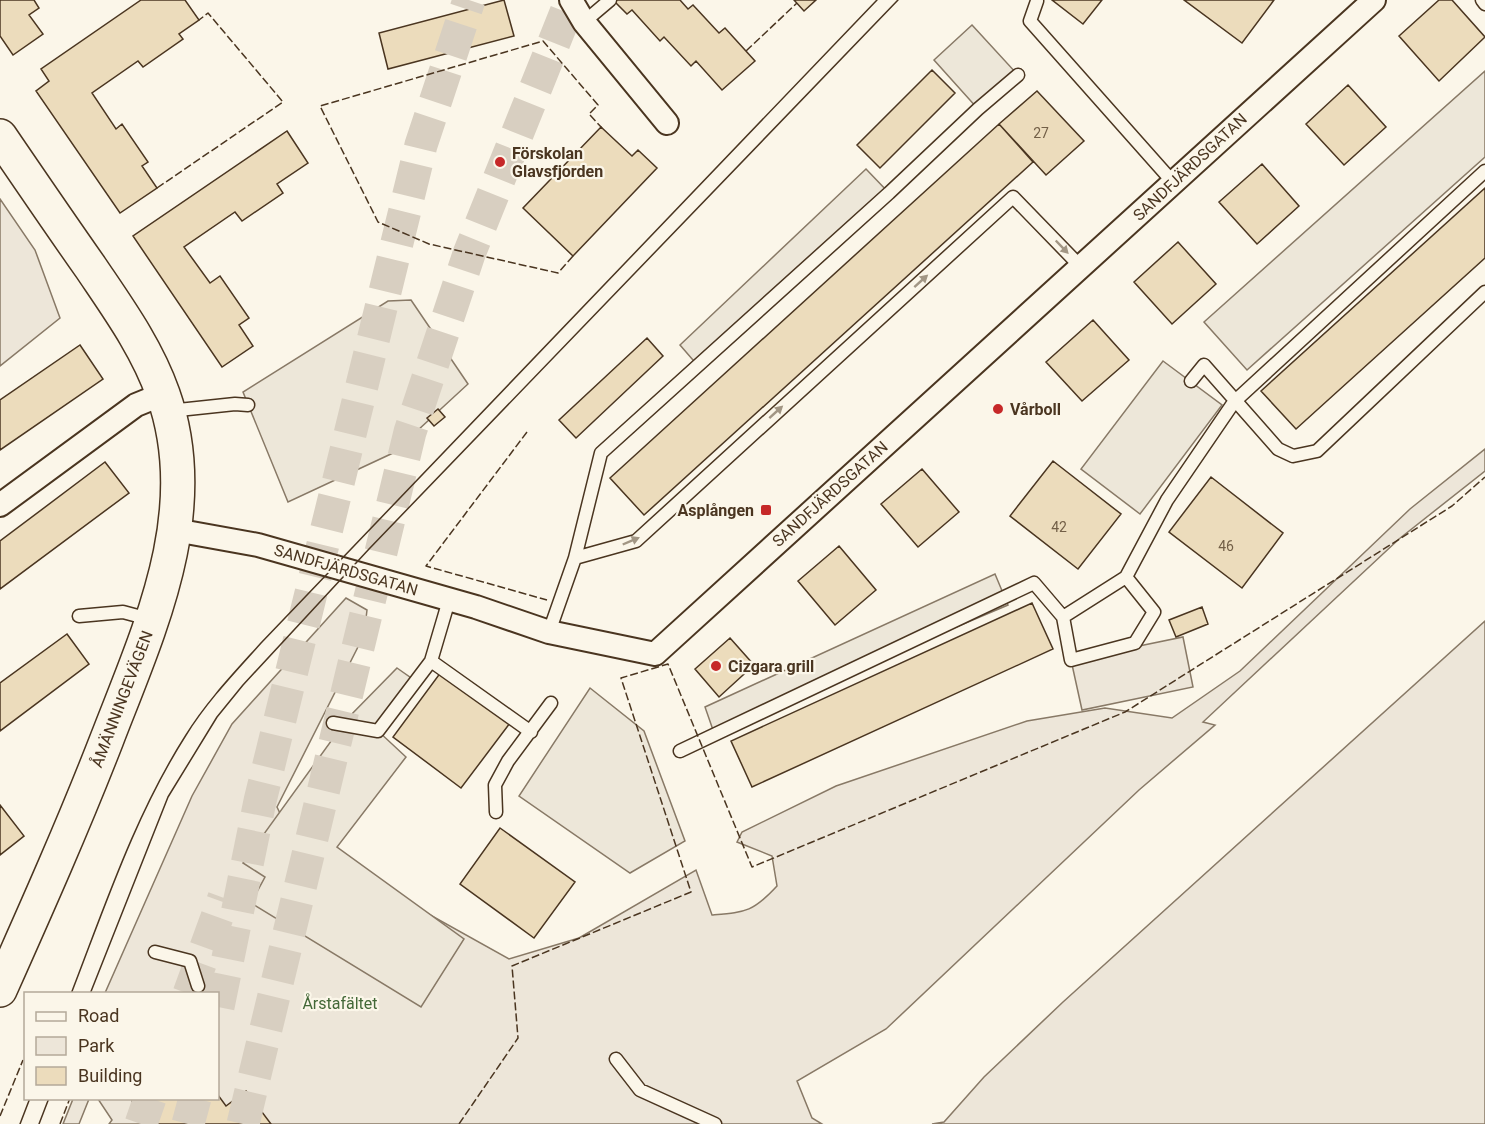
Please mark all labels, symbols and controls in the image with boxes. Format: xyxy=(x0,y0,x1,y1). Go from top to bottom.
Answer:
street label: SANDFJÄRDSGATAN xyxy=(1129,109,1251,225)
house number: 27 xyxy=(1033,125,1049,141)
place label: Förskolan Glavsfjorden xyxy=(512,144,603,181)
marker: Förskolan Glavsfjorden xyxy=(493,155,507,169)
one-way arrow xyxy=(1055,240,1069,255)
one-way arrow xyxy=(913,274,928,288)
place label: Vårboll xyxy=(1010,400,1061,419)
marker: Vårboll xyxy=(991,402,1005,416)
one-way arrow xyxy=(768,406,783,419)
street label: SANDFJÄRDSGATAN xyxy=(768,437,892,551)
place label: Asplången xyxy=(678,501,754,520)
marker: Asplången xyxy=(759,503,773,517)
house number: 42 xyxy=(1051,519,1067,535)
one-way arrow xyxy=(622,536,640,546)
house number: 46 xyxy=(1218,538,1234,554)
street label: SANDFJÄRDSGATAN xyxy=(272,540,420,600)
street label: ÅMÄNNINGEVÄGEN xyxy=(86,628,157,770)
place label: Cizgara grill xyxy=(728,657,814,676)
marker: Cizgara grill xyxy=(709,659,723,673)
legend xyxy=(24,992,219,1100)
park label: Årstafältet xyxy=(302,993,378,1013)
text: Road xyxy=(78,1005,119,1026)
text: Park xyxy=(78,1035,115,1056)
text: Building xyxy=(78,1065,142,1086)

